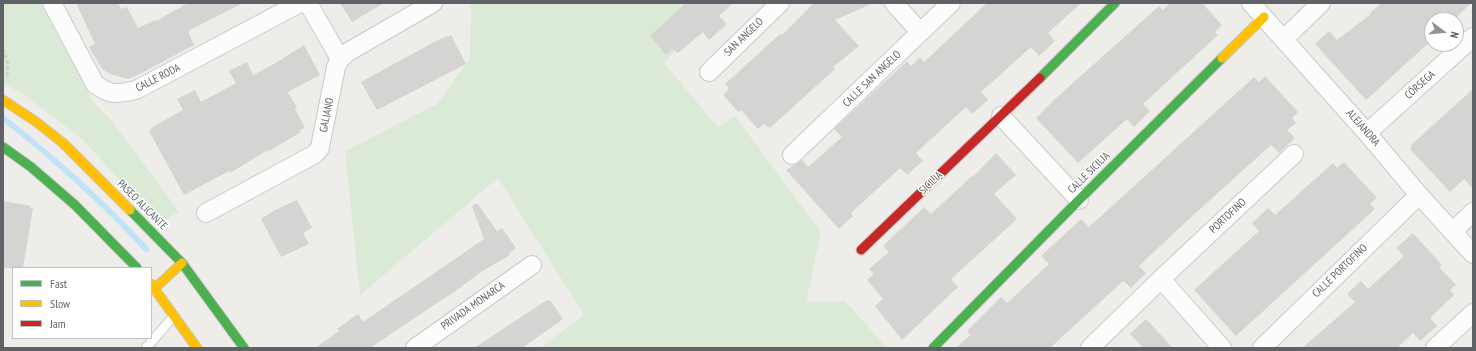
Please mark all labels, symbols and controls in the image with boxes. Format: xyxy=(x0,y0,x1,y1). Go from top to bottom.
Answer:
north arrow xyxy=(1424,12,1464,52)
street label: SAN ANGELO xyxy=(722,15,766,59)
text: N xyxy=(1447,30,1462,40)
street label: CALLE SAN ANGELO xyxy=(840,48,904,110)
street label: CALLE RODA xyxy=(134,61,182,95)
street label: CÓRSEGA xyxy=(1402,68,1438,102)
street label: GALIANO xyxy=(317,97,337,133)
street label: ALEJANDRA xyxy=(1343,107,1383,149)
street label: CALLE SICILIA xyxy=(1065,149,1113,197)
street label: SICILIA xyxy=(917,169,945,197)
street label: PASEO ALICANTE xyxy=(114,177,170,233)
street label: PORTOFINO xyxy=(1207,196,1249,236)
street label: CALLE PORTOFINO xyxy=(1310,241,1370,301)
legend xyxy=(12,267,152,339)
text: Fast xyxy=(50,276,67,291)
street label: PRIVADA MONARCA xyxy=(439,279,507,333)
text: Slow xyxy=(50,296,70,311)
text: Jam xyxy=(50,316,66,331)

